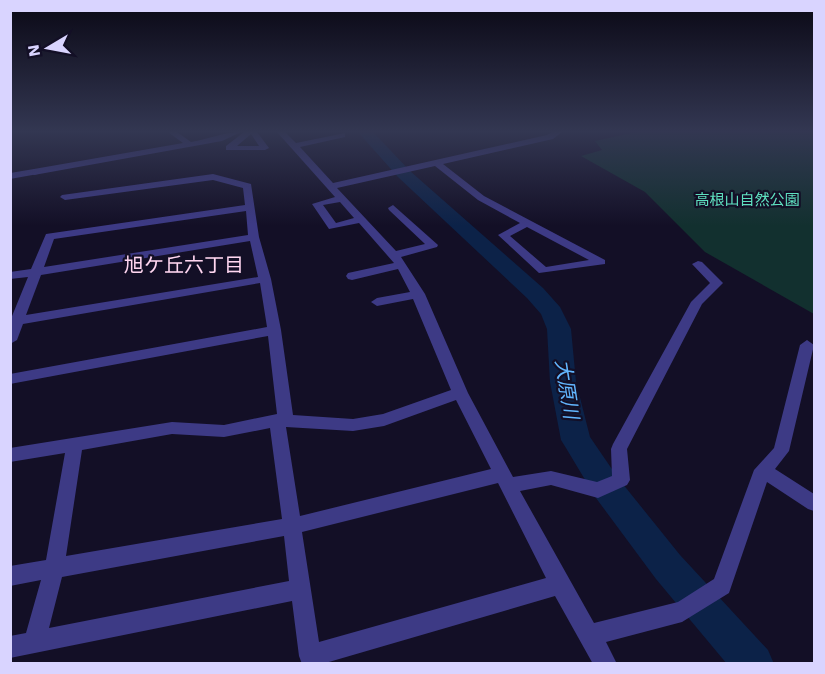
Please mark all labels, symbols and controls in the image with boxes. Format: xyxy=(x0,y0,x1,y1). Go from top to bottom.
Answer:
north arrow xyxy=(18,18,78,78)
text: N xyxy=(23,43,44,58)
park label: 高根山自然公園 xyxy=(694,191,800,209)
district label: 旭ケ丘六丁目 xyxy=(124,253,244,277)
water label: 大原川 xyxy=(550,357,584,422)

